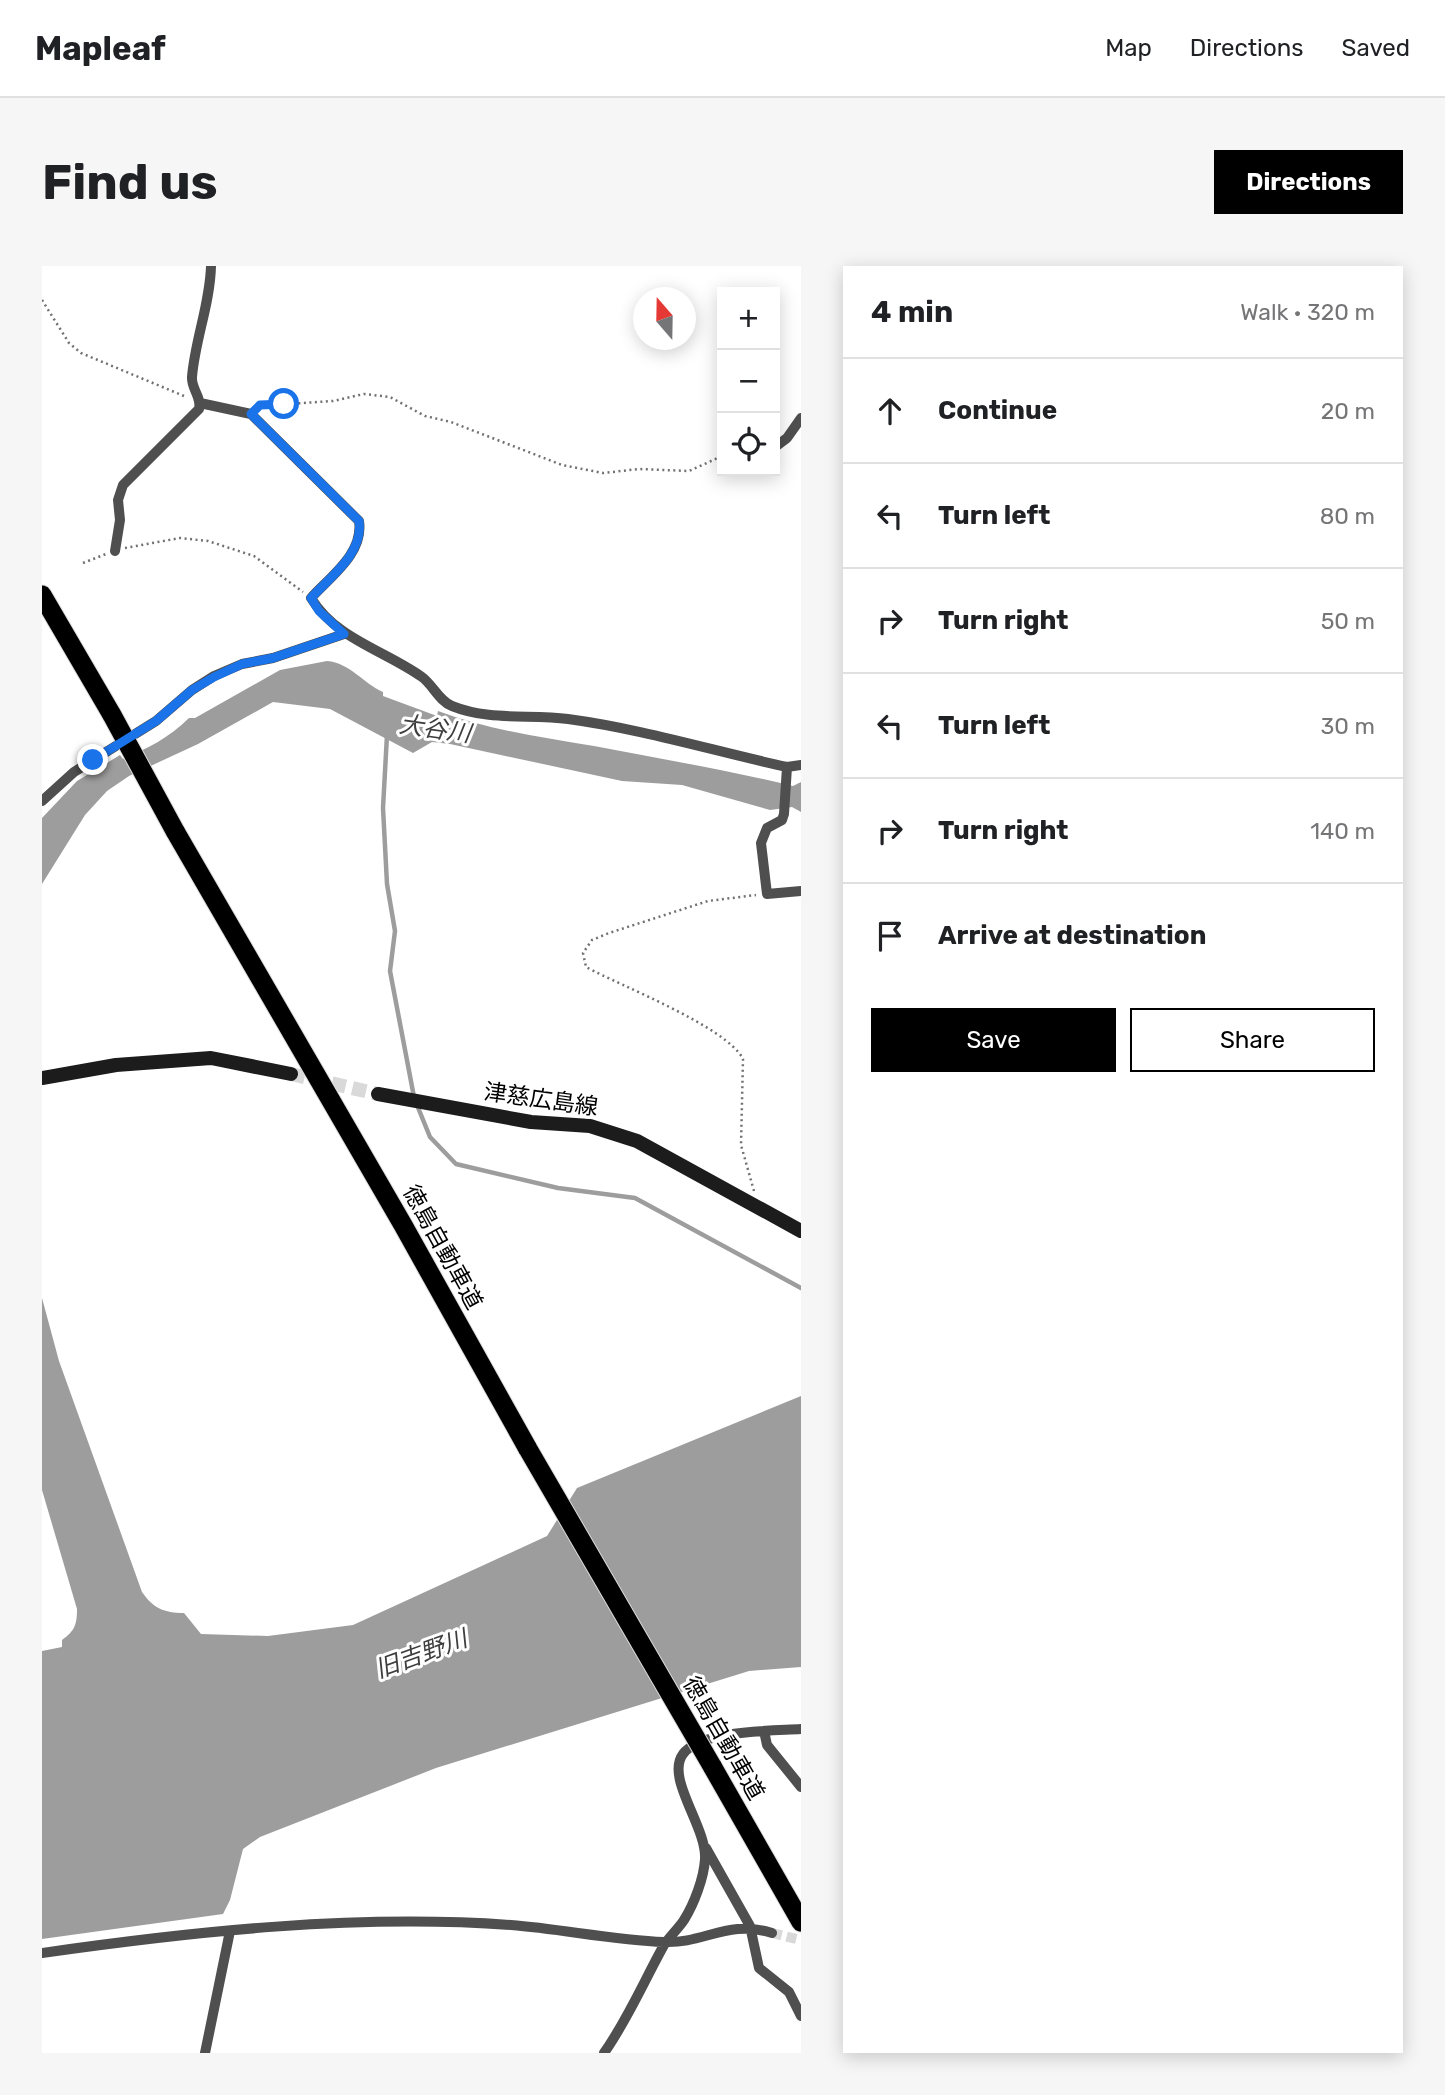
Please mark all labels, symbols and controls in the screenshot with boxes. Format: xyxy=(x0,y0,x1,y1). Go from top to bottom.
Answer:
text: Mapleaf xyxy=(35,29,166,68)
text: Map xyxy=(1105,34,1152,62)
text: Directions xyxy=(1190,34,1303,62)
text: Saved xyxy=(1341,34,1410,62)
button: Directions xyxy=(1214,150,1403,214)
text: Find us xyxy=(42,153,218,211)
north arrow xyxy=(633,287,696,350)
map controls xyxy=(717,287,780,476)
button: + xyxy=(717,287,780,350)
text: 4 min xyxy=(871,294,953,330)
text: Walk · 320 m xyxy=(1240,298,1375,326)
button: − xyxy=(717,350,780,413)
route start xyxy=(268,388,299,419)
icon: ahead xyxy=(871,392,909,430)
text: Continue xyxy=(938,395,1057,426)
text: 20 m xyxy=(1321,397,1375,425)
button: locate xyxy=(717,413,780,476)
icon: left xyxy=(871,497,909,535)
text: Turn left xyxy=(938,500,1050,531)
text: 80 m xyxy=(1320,502,1375,530)
icon: right xyxy=(871,602,909,640)
text: Turn right xyxy=(938,605,1068,636)
text: 50 m xyxy=(1321,607,1375,635)
icon: left xyxy=(871,707,909,745)
water label: 大谷川 xyxy=(397,710,476,748)
text: Turn left xyxy=(938,710,1050,741)
text: 30 m xyxy=(1320,712,1375,740)
route end xyxy=(77,744,108,775)
icon: right xyxy=(871,812,909,850)
text: Turn right xyxy=(938,815,1068,846)
text: 140 m xyxy=(1310,817,1375,845)
icon: arrive xyxy=(871,917,909,955)
text: Arrive at destination xyxy=(938,920,1206,951)
button: Save xyxy=(871,1008,1116,1072)
button: Share xyxy=(1130,1008,1375,1072)
street label: 津慈広島線 xyxy=(482,1077,600,1121)
street label: 徳島自動車道 xyxy=(397,1180,489,1314)
water label: 旧吉野川 xyxy=(371,1623,474,1684)
street label: 徳島自動車道 xyxy=(677,1671,771,1805)

